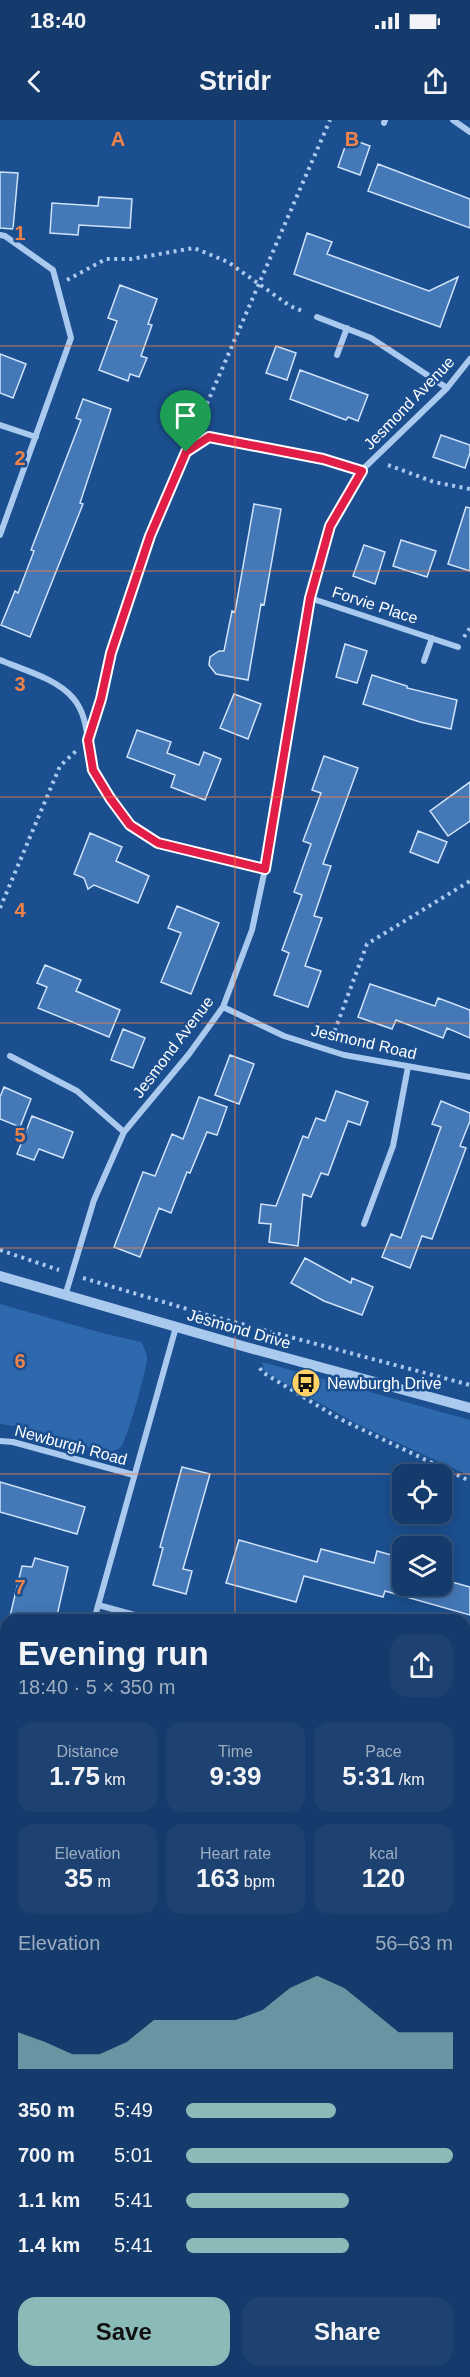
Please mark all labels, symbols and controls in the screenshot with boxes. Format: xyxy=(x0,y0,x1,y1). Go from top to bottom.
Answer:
text: 18:40 xyxy=(30,8,86,33)
icon: back xyxy=(18,65,51,98)
icon: share xyxy=(419,65,452,98)
text: Stridr xyxy=(199,66,271,96)
text: A xyxy=(111,128,125,150)
text: B xyxy=(345,128,359,150)
text: 1 xyxy=(14,222,26,244)
street label: Jesmond Avenue xyxy=(360,353,458,453)
pin xyxy=(160,390,211,452)
icon: arrive xyxy=(169,399,202,432)
text: 2 xyxy=(14,447,26,469)
street label: Forvie Place xyxy=(330,583,420,627)
text: 3 xyxy=(14,673,26,695)
text: 4 xyxy=(14,899,26,921)
street label: Jesmond Avenue xyxy=(129,993,217,1101)
street label: Jesmond Road xyxy=(310,1022,418,1062)
text: 5 xyxy=(14,1124,26,1146)
street label: Jesmond Drive xyxy=(185,1306,293,1352)
text: 6 xyxy=(14,1350,26,1372)
bus stop icon: Newburgh Drive xyxy=(290,1367,322,1399)
place label: Newburgh Drive xyxy=(327,1375,442,1392)
street label: Newburgh Road xyxy=(13,1422,129,1468)
map controls xyxy=(392,1464,452,1596)
button: locate xyxy=(392,1464,452,1524)
button: layers xyxy=(392,1536,452,1596)
text: 7 xyxy=(14,1576,26,1598)
button: share xyxy=(390,1634,453,1697)
text: Evening run xyxy=(18,1635,209,1672)
text: 18:40 · 5 × 350 m xyxy=(18,1676,175,1698)
text: Distance xyxy=(56,1743,119,1760)
text: Time xyxy=(218,1743,253,1760)
text: Pace xyxy=(365,1743,402,1760)
text: 1.75 xyxy=(49,1761,100,1791)
text: 9:39 xyxy=(209,1761,262,1791)
text: 5:31 xyxy=(342,1761,394,1791)
text: km xyxy=(100,1771,126,1788)
text: /km xyxy=(394,1771,425,1788)
text: Elevation xyxy=(55,1845,120,1862)
text: Heart rate xyxy=(200,1845,271,1862)
text: kcal xyxy=(369,1845,398,1862)
text: 35 xyxy=(64,1863,93,1893)
text: 163 xyxy=(196,1863,239,1893)
text: 120 xyxy=(362,1863,405,1893)
text: m xyxy=(93,1873,111,1890)
text: bpm xyxy=(239,1873,275,1890)
text: Elevation xyxy=(18,1932,100,1954)
text: 56–63 m xyxy=(375,1932,453,1954)
text: 350 m xyxy=(18,2099,75,2121)
text: 5:49 xyxy=(114,2099,153,2121)
text: 700 m xyxy=(18,2144,75,2166)
text: 5:01 xyxy=(114,2144,153,2166)
text: 1.1 km xyxy=(18,2189,80,2211)
text: 5:41 xyxy=(114,2189,153,2211)
text: 1.4 km xyxy=(18,2234,80,2256)
text: 5:41 xyxy=(114,2234,153,2256)
button: Save xyxy=(18,2297,230,2366)
button: Share xyxy=(242,2297,453,2366)

